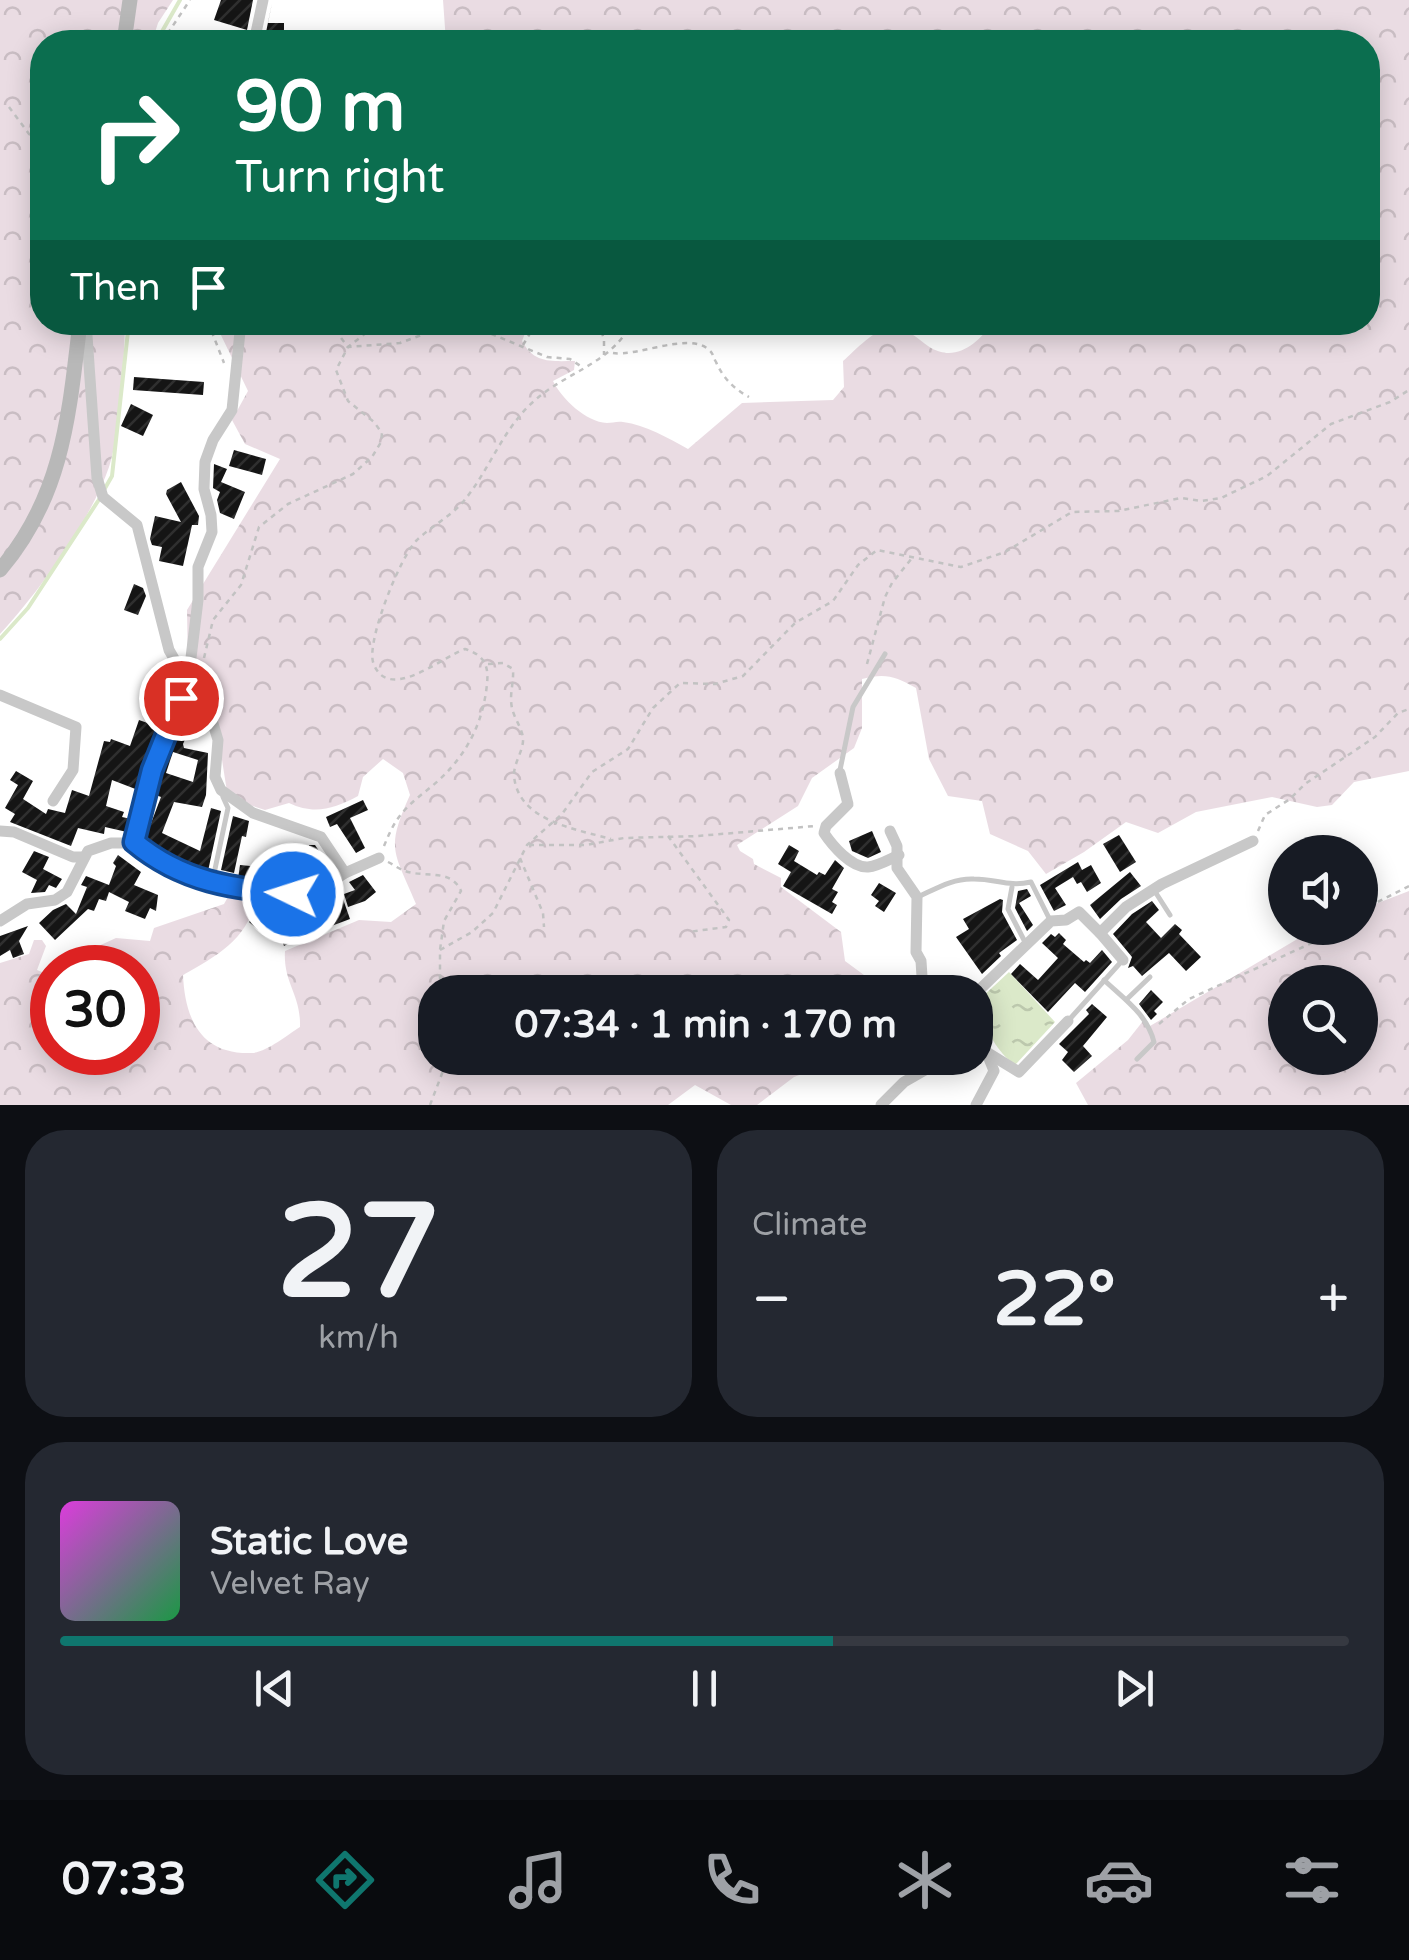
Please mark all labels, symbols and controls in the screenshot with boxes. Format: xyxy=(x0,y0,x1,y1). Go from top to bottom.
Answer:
text: 90 m xyxy=(235,66,405,150)
icon: right xyxy=(70,70,200,200)
text: Turn right xyxy=(235,151,444,205)
icon: arrive xyxy=(181,260,236,315)
text: Then xyxy=(70,265,161,311)
pin xyxy=(139,656,224,741)
icon: arrive xyxy=(154,671,209,726)
map controls xyxy=(1268,835,1378,1075)
button: sound xyxy=(1268,835,1378,945)
position arrow xyxy=(241,842,345,946)
speed limit sign: 30 xyxy=(30,945,160,1075)
button: search xyxy=(1268,965,1378,1075)
text: 07:34 · 1 min · 170 m xyxy=(514,1002,897,1048)
text: 27 xyxy=(277,1176,440,1332)
text: Climate xyxy=(752,1206,867,1244)
text: 22° xyxy=(993,1255,1116,1345)
text: − xyxy=(752,1267,791,1333)
text: + xyxy=(1318,1267,1349,1333)
text: km/h xyxy=(318,1319,399,1357)
text: Static Love xyxy=(210,1519,408,1565)
text: Velvet Ray xyxy=(210,1565,370,1603)
icon: previous xyxy=(247,1661,302,1716)
icon: pause xyxy=(677,1661,732,1716)
icon: next xyxy=(1107,1661,1162,1716)
icon: directions xyxy=(310,1845,380,1915)
icon: music xyxy=(503,1845,573,1915)
icon: phone xyxy=(697,1845,767,1915)
icon: climate xyxy=(890,1845,960,1915)
icon: car xyxy=(1084,1845,1154,1915)
icon: filters xyxy=(1277,1845,1347,1915)
text: 07:33 xyxy=(62,1853,186,1907)

